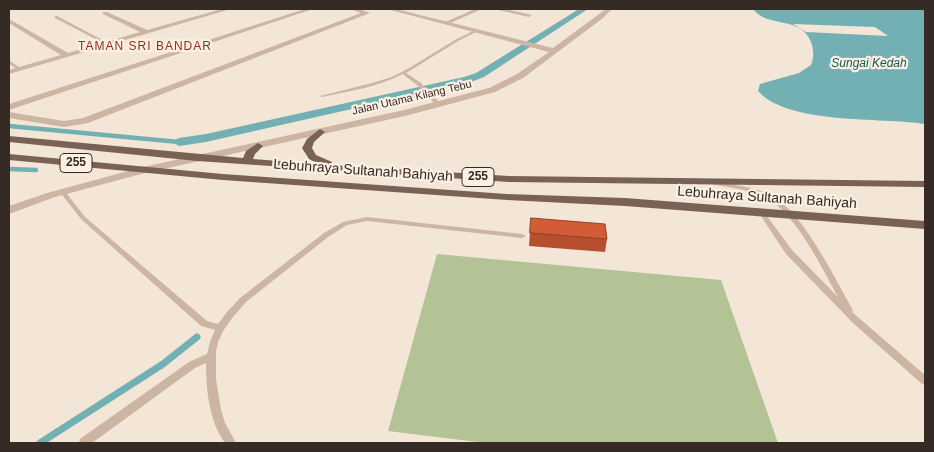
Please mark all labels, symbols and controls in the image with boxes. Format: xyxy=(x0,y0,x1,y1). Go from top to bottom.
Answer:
district label: TAMAN SRI BANDAR xyxy=(76,40,214,54)
water label: Sungai Kedah xyxy=(831,57,907,71)
street label: Jalan Utama Kilang Tebu xyxy=(351,78,473,118)
road number: 255 xyxy=(60,154,92,172)
street label: Lebuhraya Sultanah Bahiyah xyxy=(273,156,453,186)
road number: 255 xyxy=(462,168,494,186)
street label: Lebuhraya Sultanah Bahiyah xyxy=(677,183,857,213)

